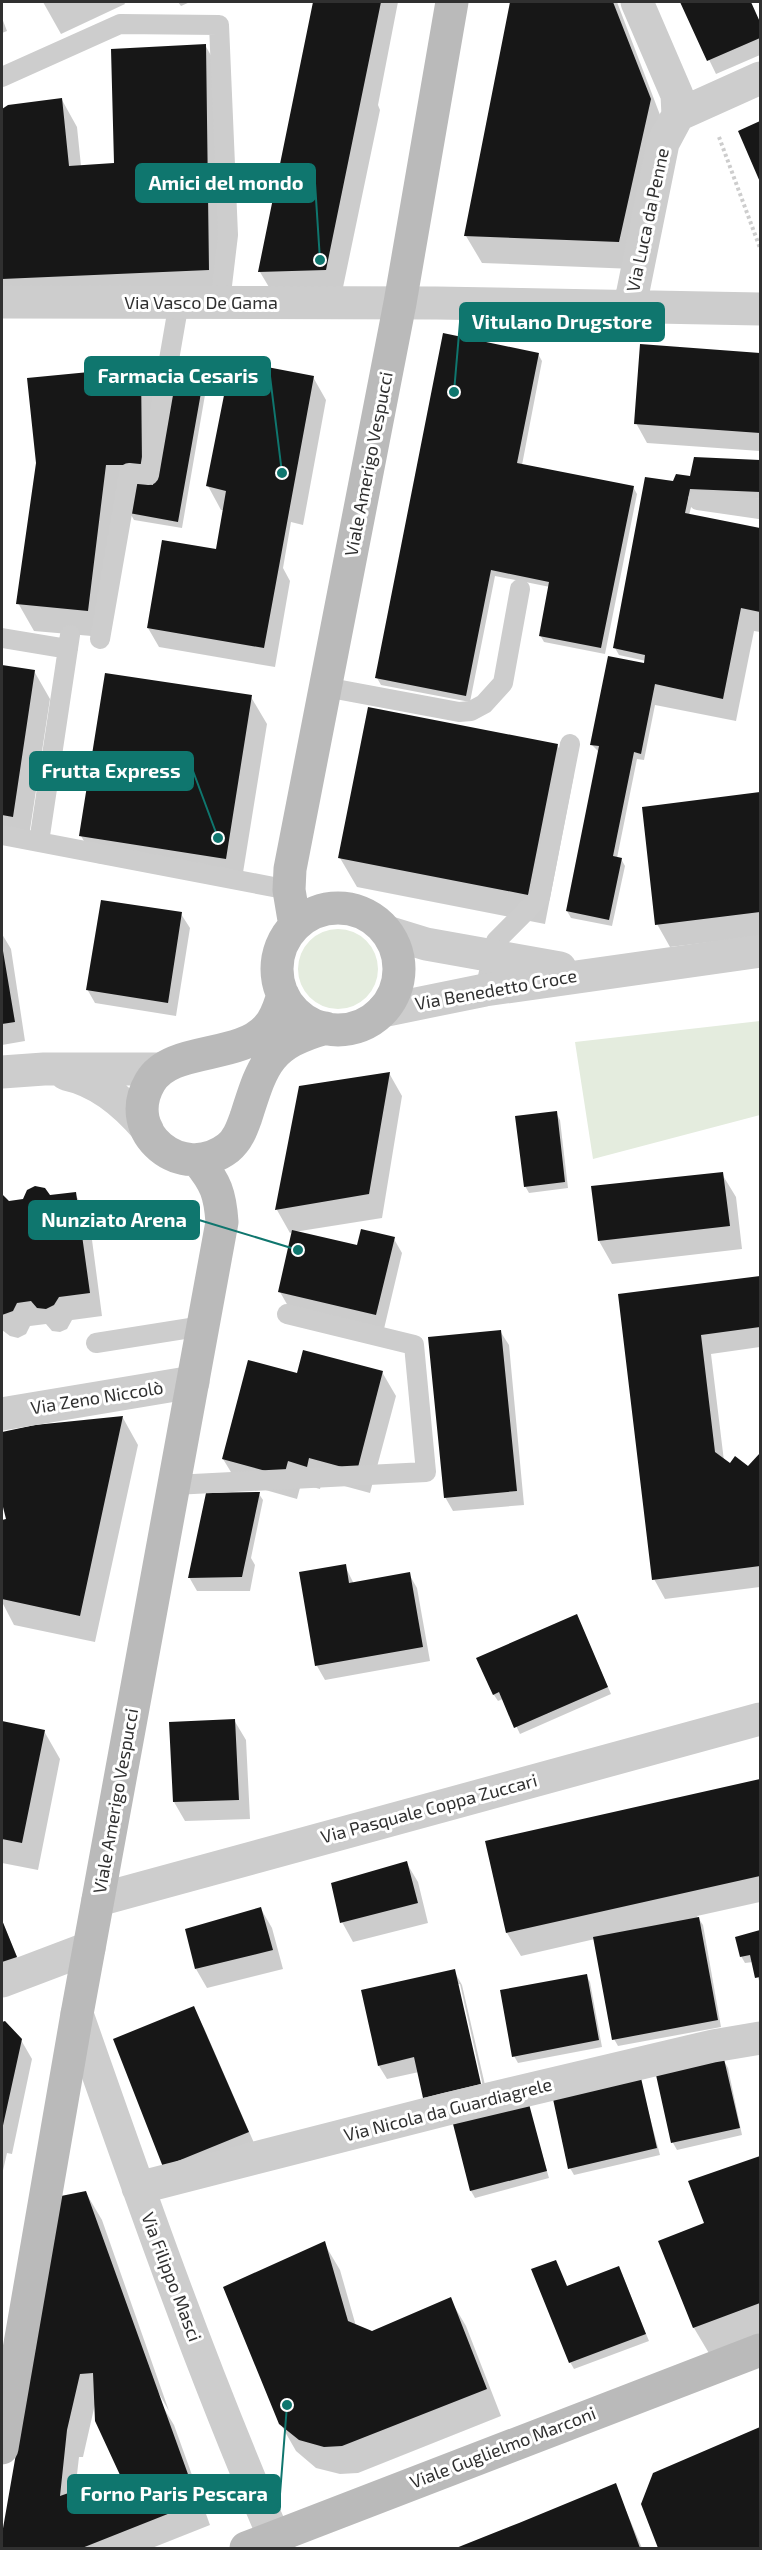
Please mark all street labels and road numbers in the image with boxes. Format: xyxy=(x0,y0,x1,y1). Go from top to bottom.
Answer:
street label: Via Luca da Penne xyxy=(621,146,673,294)
street label: Via Vasco De Gama xyxy=(124,291,278,313)
street label: Viale Amerigo Vespucci xyxy=(339,370,397,558)
street label: Via Benedetto Croce xyxy=(413,964,578,1014)
street label: Via Zeno Niccolò xyxy=(29,1376,165,1418)
street label: Viale Amerigo Vespucci xyxy=(88,1706,142,1895)
street label: Via Pasquale Coppa Zuccari xyxy=(318,1769,539,1848)
street label: Via Nicola da Guardiagrele xyxy=(341,2073,554,2146)
street label: Via Filippo Masci xyxy=(137,2209,207,2344)
street label: Viale Guglielmo Marconi xyxy=(407,2401,599,2493)

